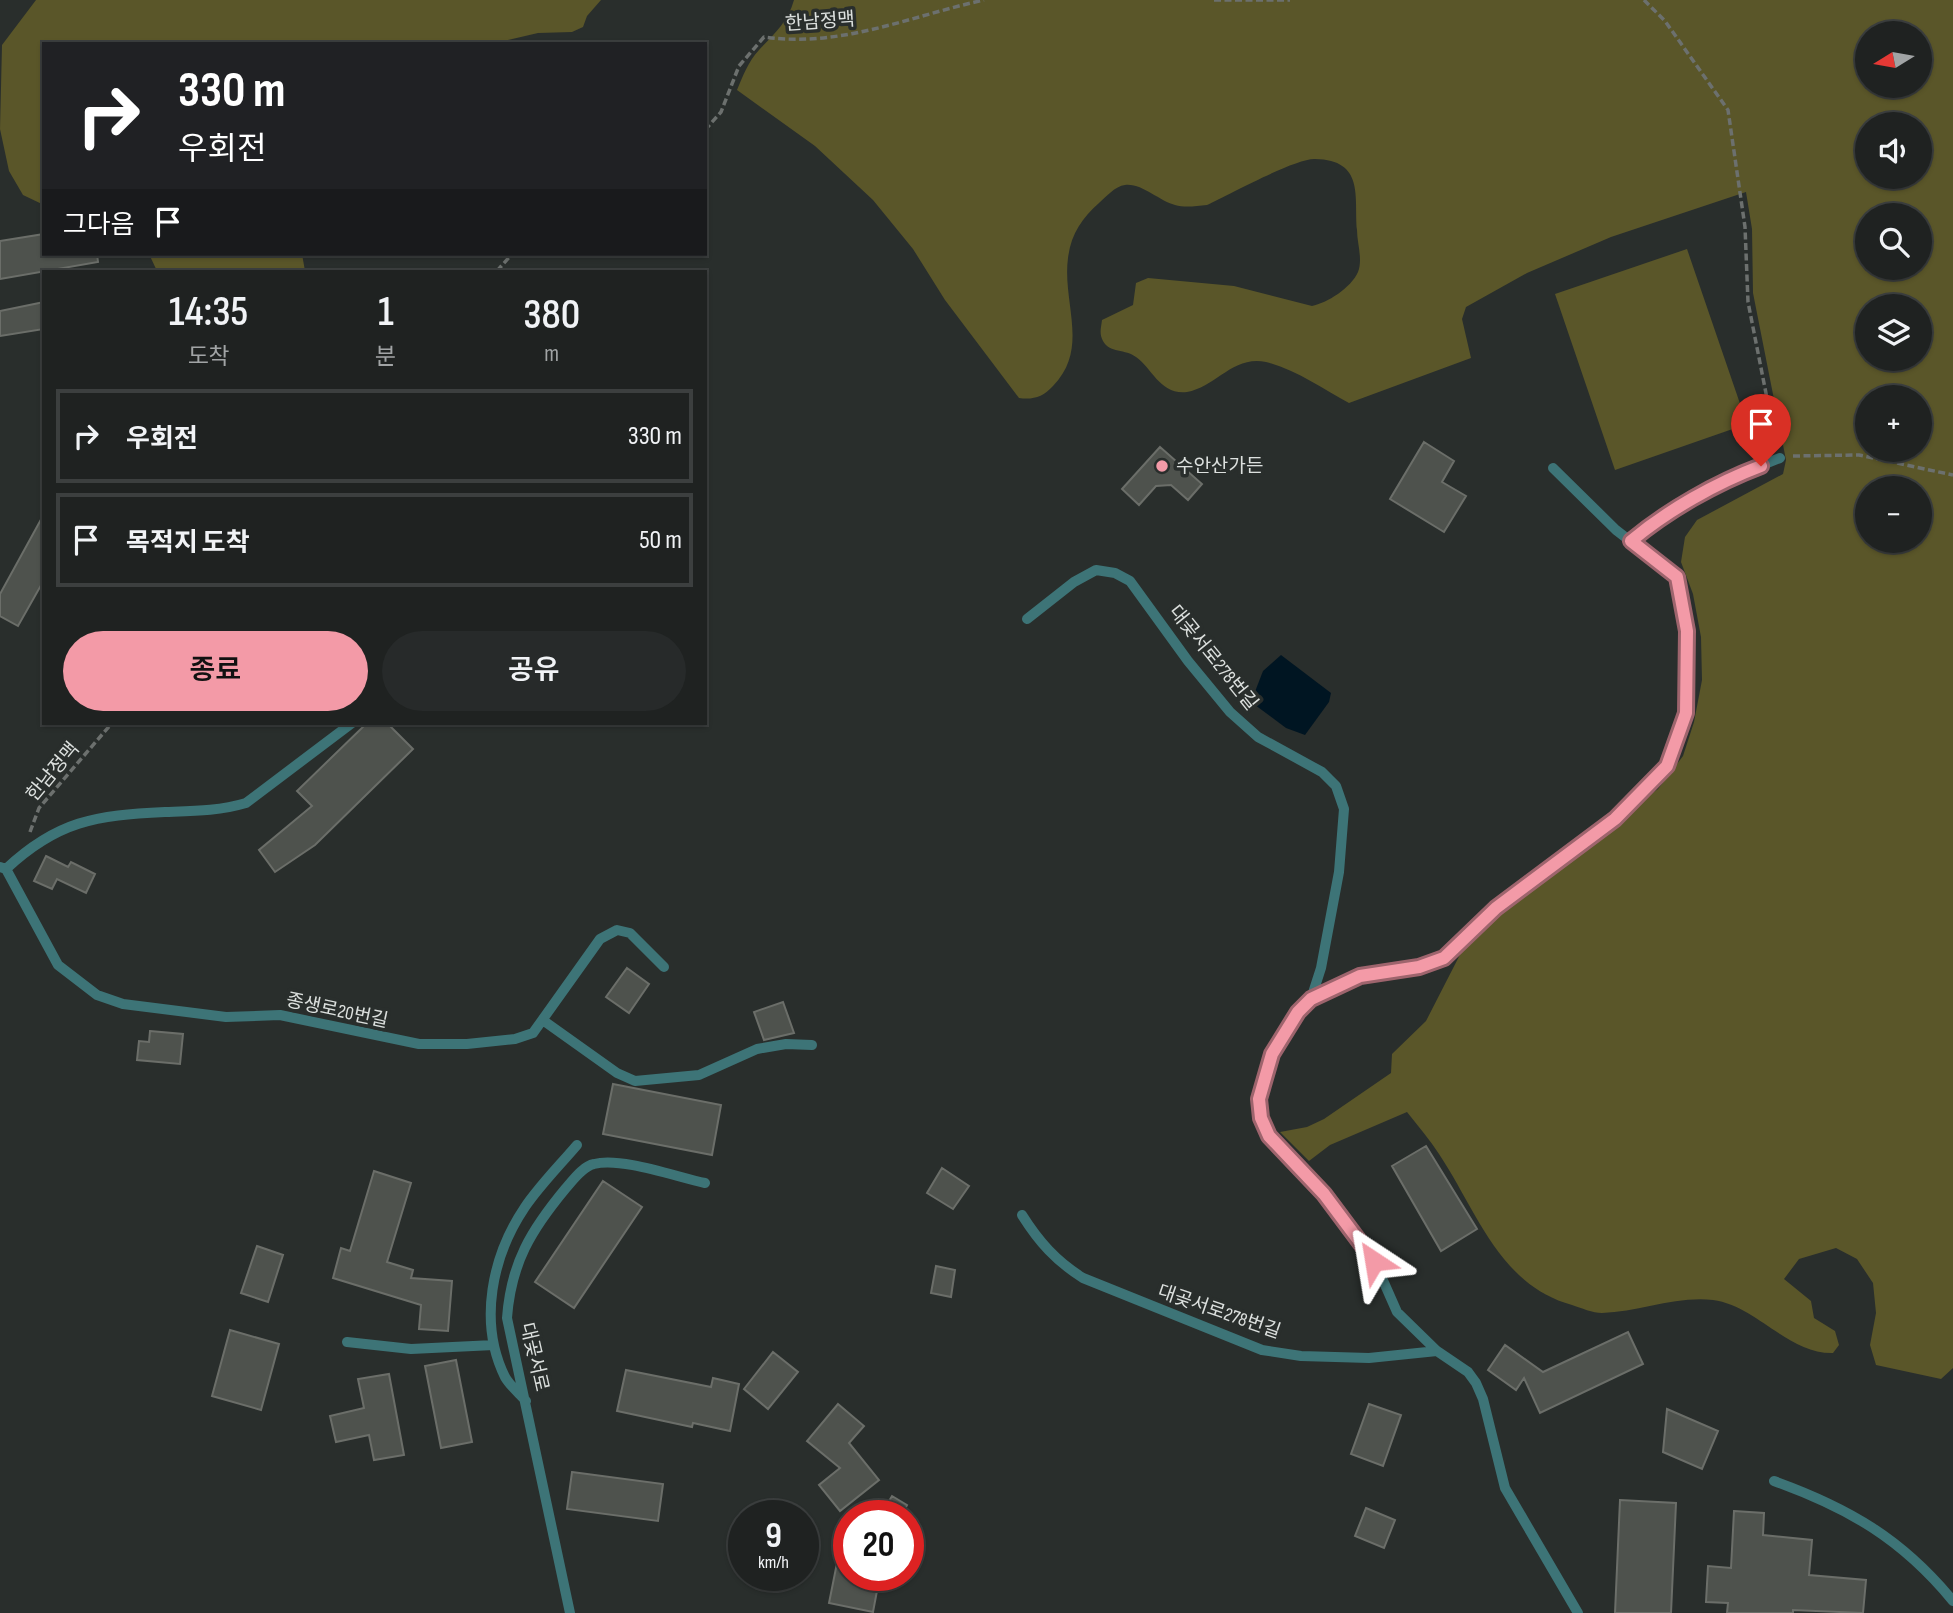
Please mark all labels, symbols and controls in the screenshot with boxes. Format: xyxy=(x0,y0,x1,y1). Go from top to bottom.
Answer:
street label: 한남정맥 xyxy=(784,8,856,36)
north arrow xyxy=(1855,21,1932,98)
map controls xyxy=(1855,21,1932,553)
text: 330 m xyxy=(178,62,285,121)
icon: right xyxy=(63,70,154,161)
button: sound xyxy=(1855,112,1932,189)
text: 우회전 xyxy=(178,130,266,169)
icon: arrive xyxy=(149,203,187,241)
button: search xyxy=(1855,203,1932,280)
text: 그다음 xyxy=(63,210,135,241)
text: 14:35 xyxy=(169,287,248,338)
text: 1 xyxy=(378,287,394,338)
text: 380 xyxy=(523,290,580,341)
button: layers xyxy=(1855,294,1932,371)
text: m xyxy=(544,340,559,368)
text: 도착 xyxy=(187,343,230,371)
text: 분 xyxy=(375,343,396,371)
button: + xyxy=(1855,385,1932,462)
pin xyxy=(1731,394,1791,466)
icon: arrive xyxy=(1742,405,1780,443)
icon: right xyxy=(67,417,105,455)
text: 330 m xyxy=(628,421,682,452)
text: 우회전 xyxy=(126,424,198,455)
place label: 수안산가든 xyxy=(1176,455,1263,478)
marker: 수안산가든 xyxy=(1154,458,1170,474)
button: − xyxy=(1855,476,1932,553)
icon: arrive xyxy=(67,521,105,559)
text: 50 m xyxy=(639,525,682,556)
text: 목적지 도착 xyxy=(126,528,250,559)
street label: 대곶서로278번길 xyxy=(1164,601,1262,715)
button: 종료 xyxy=(63,631,368,711)
button: 공유 xyxy=(382,631,686,711)
street label: 한남정맥 xyxy=(22,738,84,806)
street label: 종생로20번길 xyxy=(284,989,390,1033)
position arrow xyxy=(1337,1224,1411,1298)
street label: 대곶서로278번길 xyxy=(1154,1280,1284,1344)
street label: 대곶서로 xyxy=(515,1320,553,1394)
speed limit sign: 20 xyxy=(833,1500,924,1591)
text: 9 xyxy=(765,1515,782,1558)
text: km/h xyxy=(758,1552,789,1573)

